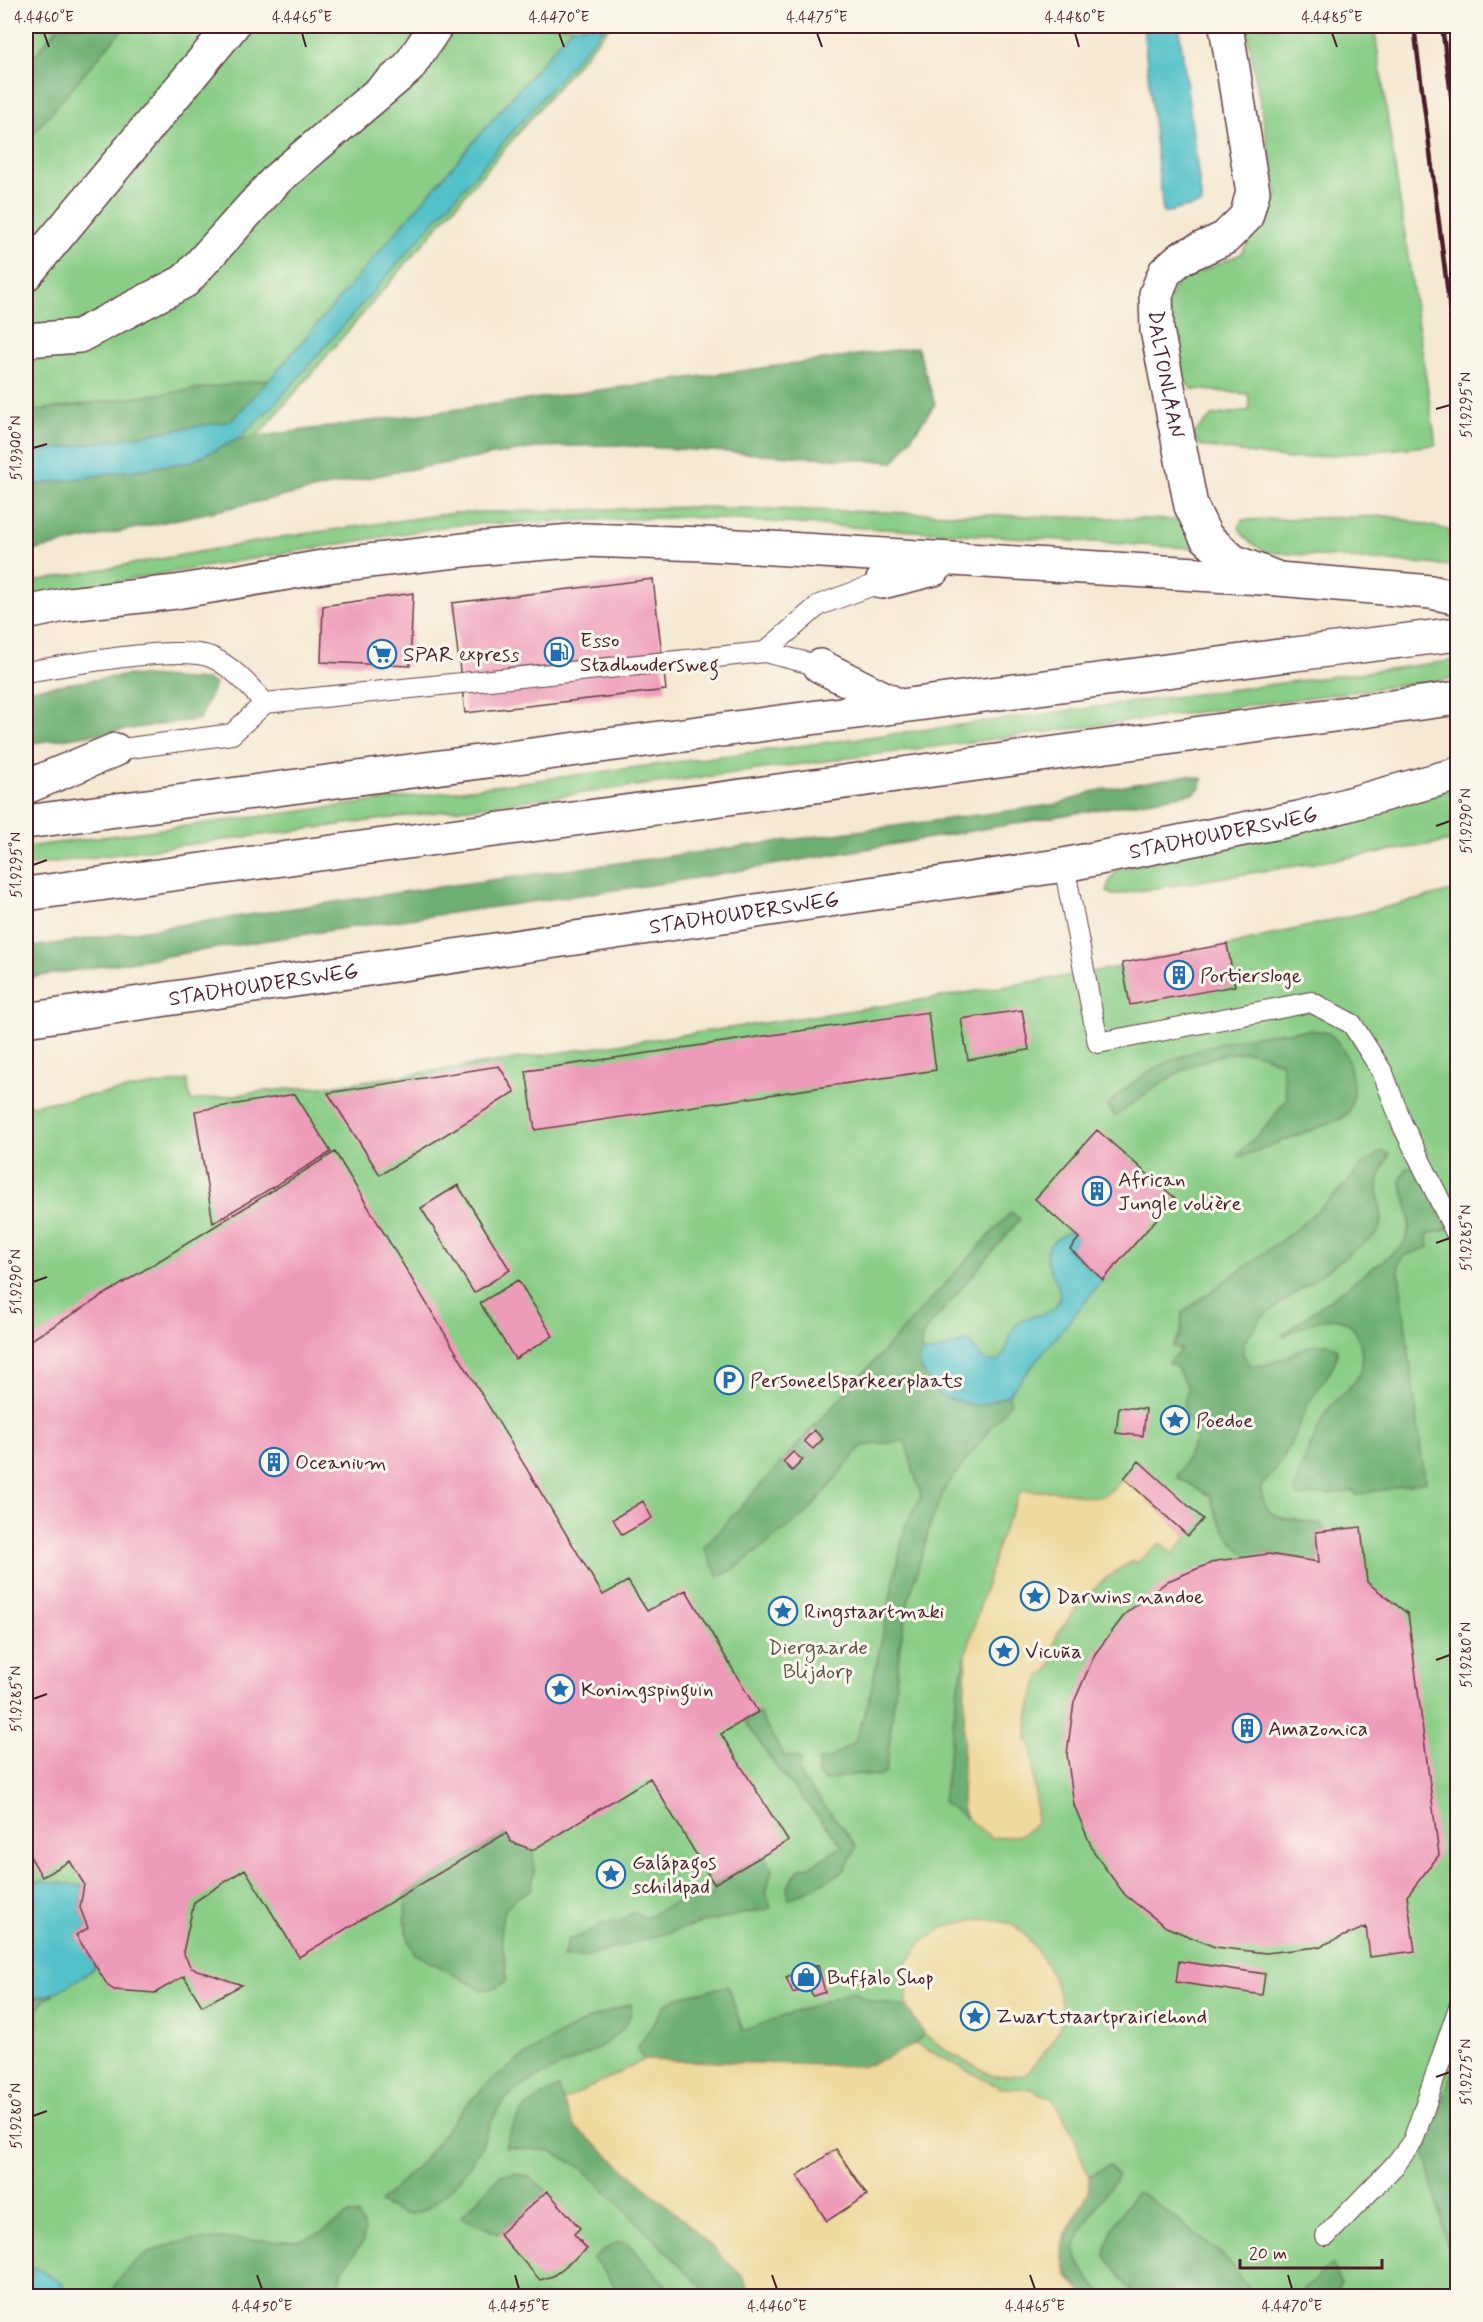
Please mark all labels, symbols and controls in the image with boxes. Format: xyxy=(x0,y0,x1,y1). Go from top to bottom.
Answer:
text: 4.4460°E xyxy=(14,8,74,28)
text: 4.4465°E xyxy=(272,8,332,28)
text: 4.4470°E xyxy=(529,8,590,28)
text: 4.4475°E xyxy=(786,8,848,28)
text: 4.4480°E xyxy=(1045,8,1105,28)
text: 4.4485°E xyxy=(1301,8,1363,28)
street label: DALTONLAAN xyxy=(1141,310,1191,441)
text: 51.9295°N xyxy=(1457,372,1477,438)
text: 51.9300°N xyxy=(7,415,27,481)
place label: Esso Stadhoudersweg xyxy=(580,627,719,681)
fuel station icon: Esso Stadhoudersweg xyxy=(543,636,575,668)
supermarket icon: SPAR express xyxy=(366,638,398,670)
place label: SPAR express xyxy=(403,641,520,669)
text: 51.9290°N xyxy=(1457,788,1477,854)
street label: STADHOUDERSWEG xyxy=(1127,801,1321,867)
text: 51.9295°N xyxy=(7,832,27,898)
street label: STADHOUDERSWEG xyxy=(647,886,841,942)
street label: STADHOUDERSWEG xyxy=(167,958,360,1014)
building icon: Portiersloge xyxy=(1163,959,1195,991)
place label: Portiersloge xyxy=(1200,962,1302,990)
place label: African Jungle volière xyxy=(1118,1166,1242,1219)
building icon: African Jungle volière xyxy=(1081,1175,1113,1207)
text: 51.9285°N xyxy=(1457,1205,1477,1271)
text: 51.9290°N xyxy=(7,1249,27,1315)
parking icon: Personeelsparkeerplaats xyxy=(713,1364,745,1396)
place label: Personeelsparkeerplaats xyxy=(750,1367,963,1395)
place icon: Poedoe xyxy=(1159,1404,1191,1436)
place label: Poedoe xyxy=(1196,1407,1253,1435)
building icon: Oceanium xyxy=(258,1446,290,1478)
place label: Oceanium xyxy=(295,1449,387,1477)
place icon: Darwins nandoe xyxy=(1019,1580,1051,1612)
place label: Darwins nandoe xyxy=(1056,1583,1204,1611)
place icon: Ringstaartmaki xyxy=(767,1595,799,1627)
place label: Ringstaartmaki xyxy=(804,1598,945,1627)
text: 51.9280°N xyxy=(1457,1622,1477,1688)
park label: Diergaarde Blijdorp xyxy=(768,1634,868,1686)
place icon: Vicuña xyxy=(988,1635,1020,1667)
place label: Vicuña xyxy=(1025,1638,1082,1666)
text: 51.9285°N xyxy=(7,1666,27,1732)
place icon: Koningspinguïn xyxy=(544,1673,576,1705)
place label: Koningspinguïn xyxy=(581,1676,714,1706)
building icon: Amazonica xyxy=(1231,1712,1263,1744)
place label: Amazonica xyxy=(1268,1715,1368,1743)
place label: Galápagos schildpad xyxy=(632,1849,717,1901)
place icon: Galápagos schildpad xyxy=(595,1858,627,1890)
shop icon: Buffalo Shop xyxy=(790,1961,822,1993)
place label: Buffalo Shop xyxy=(827,1964,934,1992)
place icon: Zwartstaartprairiehond xyxy=(959,2000,991,2032)
place label: Zwartstaartprairiehond xyxy=(996,2003,1207,2031)
text: 51.9275°N xyxy=(1457,2039,1477,2105)
text: 51.9280°N xyxy=(7,2083,27,2149)
scale bar xyxy=(1240,2232,1382,2270)
text: 20 m xyxy=(1249,2242,1287,2266)
text: 4.4450°E xyxy=(232,2297,293,2317)
text: 4.4455°E xyxy=(488,2297,550,2317)
text: 4.4460°E xyxy=(747,2297,807,2317)
text: 4.4465°E xyxy=(1005,2297,1065,2317)
text: 4.4470°E xyxy=(1262,2297,1323,2317)

